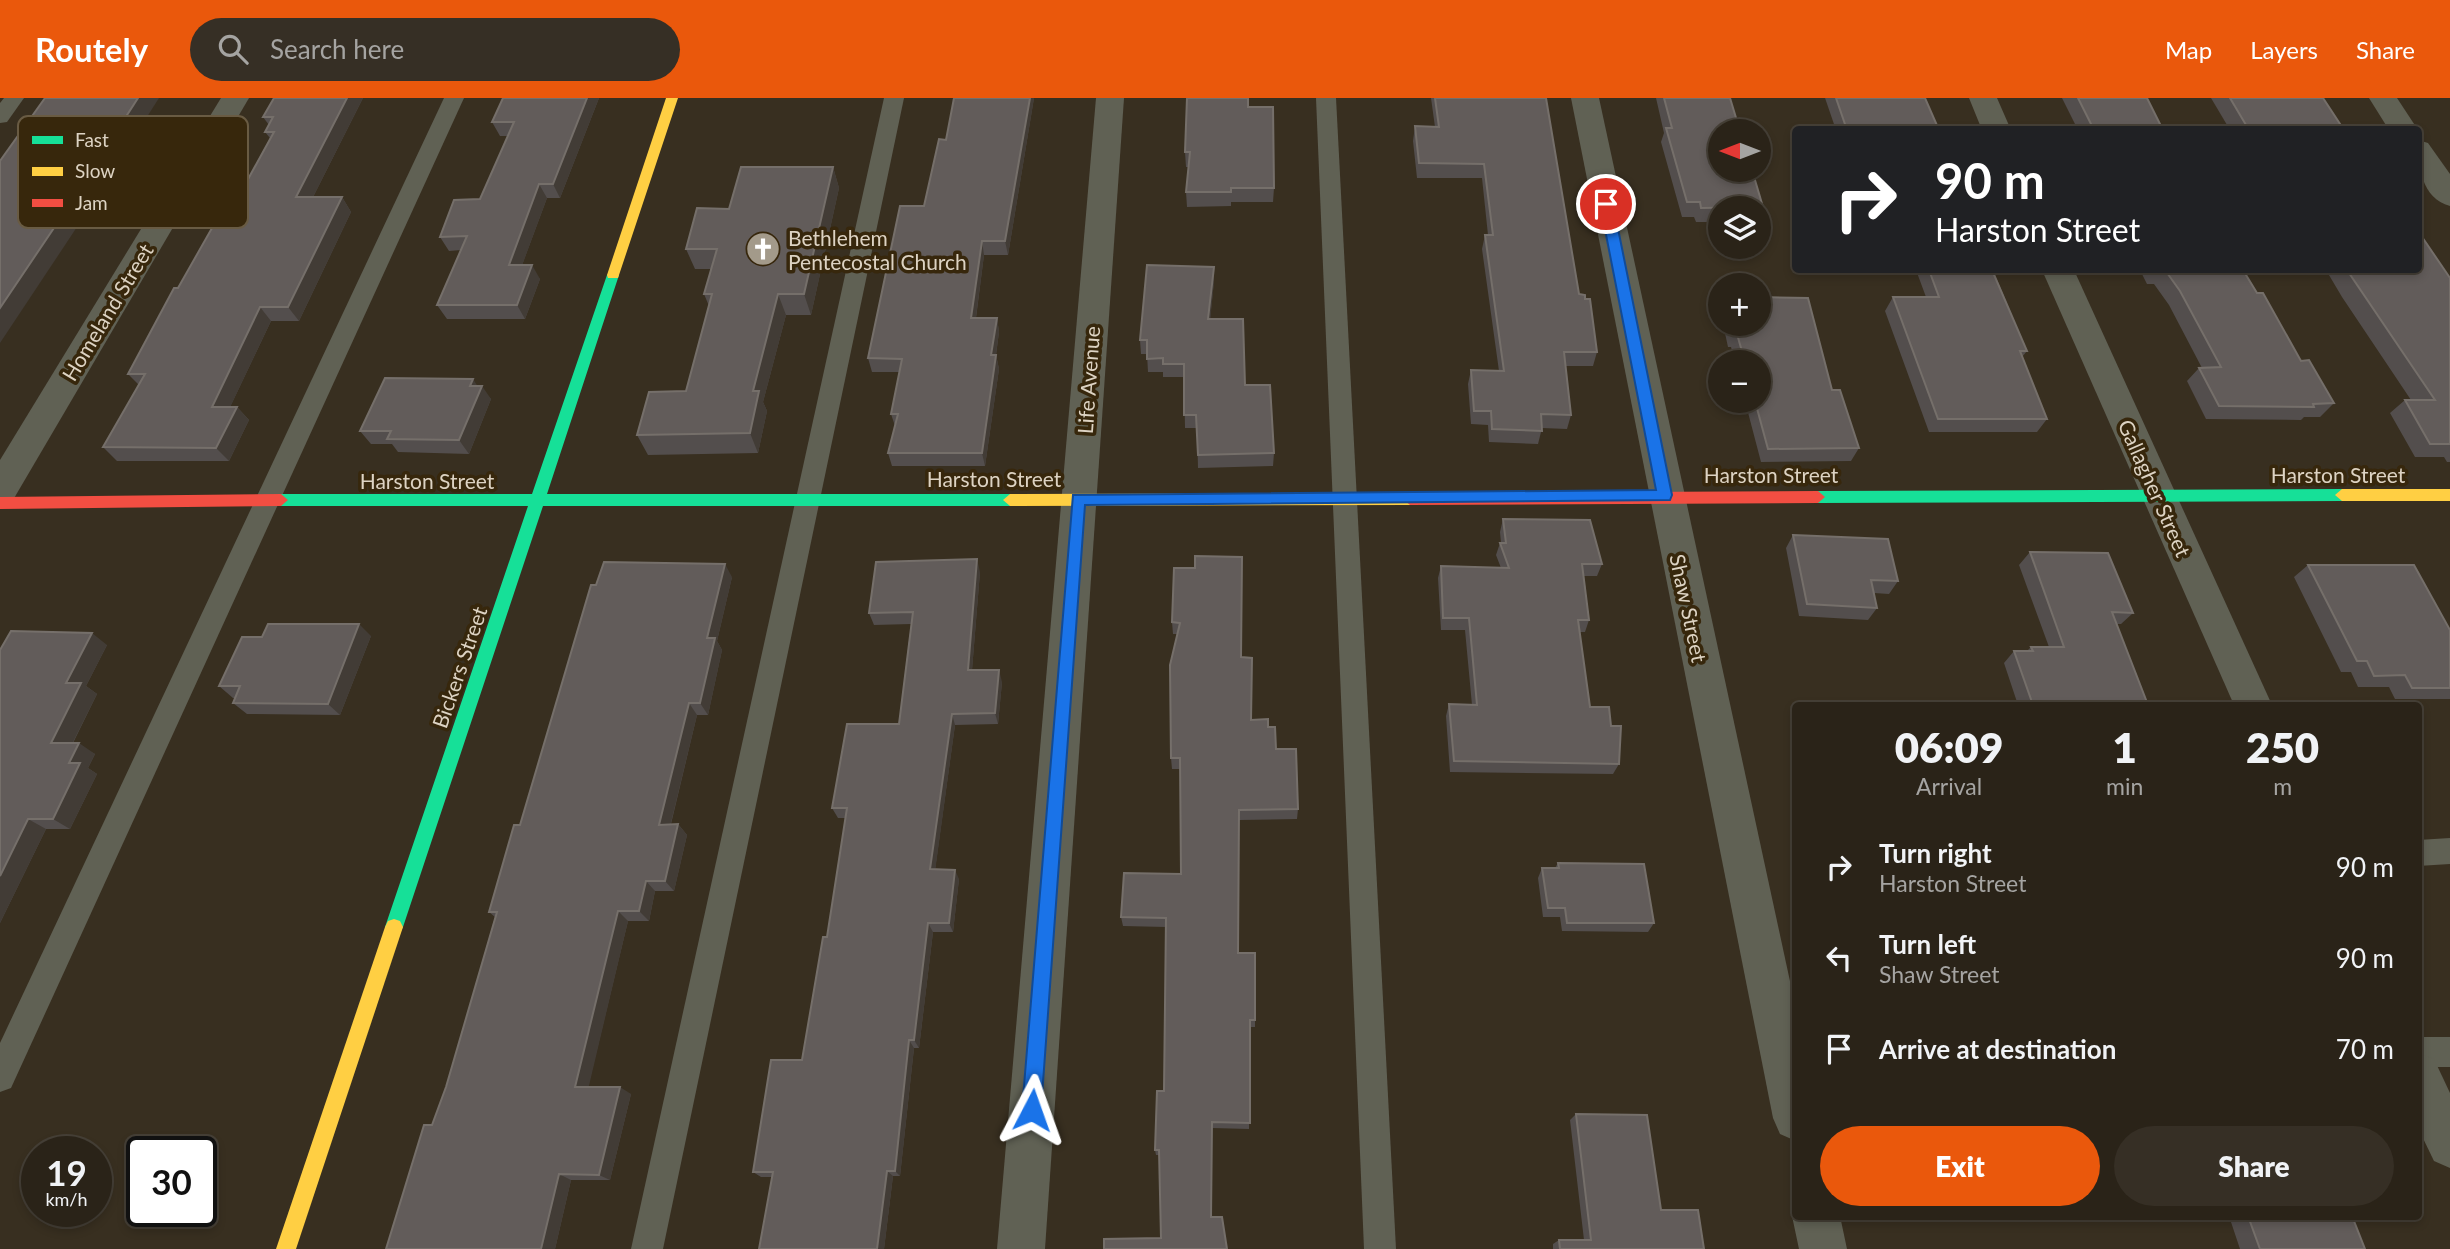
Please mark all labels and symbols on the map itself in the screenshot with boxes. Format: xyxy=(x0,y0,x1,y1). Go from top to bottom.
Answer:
legend xyxy=(18,116,248,228)
north arrow xyxy=(1708,119,1771,182)
text: Fast xyxy=(75,128,109,151)
text: Slow xyxy=(75,159,115,182)
pin xyxy=(1576,174,1636,234)
text: Jam xyxy=(75,191,108,214)
place label: Bethlehem Pentecostal Church xyxy=(788,225,967,274)
church icon: Bethlehem Pentecostal Church xyxy=(744,230,782,268)
street label: Homeland Street xyxy=(56,239,158,385)
street label: Life Avenue xyxy=(1072,325,1104,435)
street label: Gallagher Street xyxy=(2114,415,2197,561)
street label: Harston Street xyxy=(1704,462,1839,487)
street label: Harston Street xyxy=(2271,462,2406,487)
street label: Harston Street xyxy=(927,466,1062,491)
street label: Harston Street xyxy=(360,468,495,493)
street label: Shaw Street xyxy=(1665,552,1713,665)
street label: Bickers Street xyxy=(427,602,492,731)
position arrow xyxy=(995,1073,1069,1147)
speed limit sign: 30 xyxy=(126,1136,217,1227)

